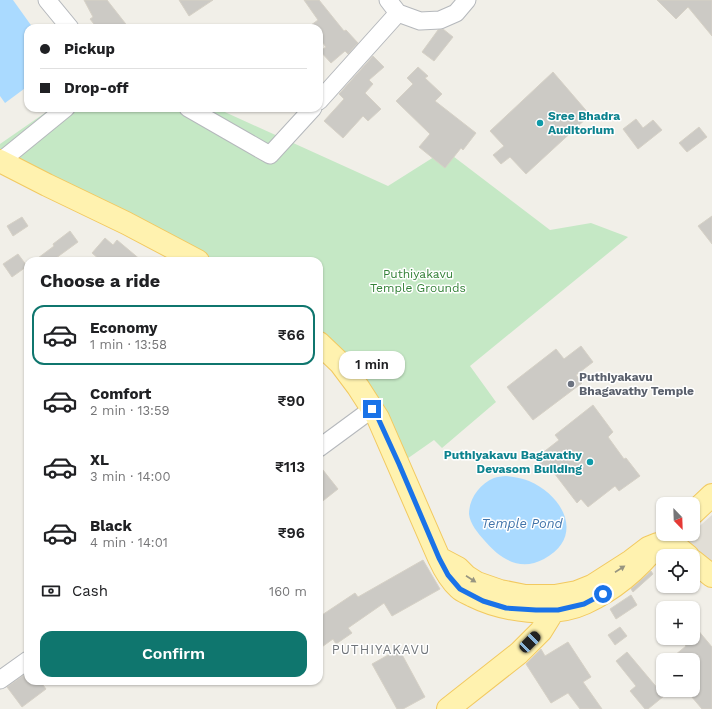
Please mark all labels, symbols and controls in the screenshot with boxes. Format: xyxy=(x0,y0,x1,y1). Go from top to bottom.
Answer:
text: Pickup xyxy=(64,40,115,58)
text: Drop-off xyxy=(64,79,129,97)
place label: Sree Bhadra Auditorium xyxy=(548,109,620,137)
marker: Sree Bhadra Auditorium xyxy=(535,118,545,128)
park label: Puthiyakavu Temple Grounds xyxy=(370,267,466,295)
text: Choose a ride xyxy=(40,270,160,291)
icon: car xyxy=(42,317,78,353)
text: Economy xyxy=(90,319,157,337)
text: ₹66 xyxy=(278,326,305,344)
text: 1 min · 13:58 xyxy=(90,337,167,352)
callout: 1 min xyxy=(339,351,405,379)
text: 1 min xyxy=(355,357,389,372)
place label: Puthiyakavu Bhagavathy Temple xyxy=(579,370,694,398)
marker: Puthiyakavu Bhagavathy Temple xyxy=(566,379,576,389)
icon: car xyxy=(42,383,78,419)
text: Comfort xyxy=(90,385,151,403)
text: ₹90 xyxy=(277,392,305,410)
route end xyxy=(363,400,381,418)
text: 2 min · 13:59 xyxy=(90,403,170,418)
place label: Puthiyakavu Bagavathy Devasom Building xyxy=(444,448,582,476)
icon: car xyxy=(42,449,78,485)
text: XL xyxy=(90,451,109,469)
marker: Puthiyakavu Bagavathy Devasom Building xyxy=(585,457,595,467)
text: ₹113 xyxy=(275,458,305,476)
text: 3 min · 14:00 xyxy=(90,469,170,484)
north arrow xyxy=(656,497,700,541)
map controls xyxy=(656,497,700,697)
icon: car xyxy=(42,515,78,551)
water label: Temple Pond xyxy=(481,516,563,531)
text: Black xyxy=(90,517,132,535)
text: ₹96 xyxy=(278,524,305,542)
text: 4 min · 14:01 xyxy=(90,535,168,550)
button: locate xyxy=(656,549,700,593)
one-way arrow xyxy=(614,565,626,572)
one-way arrow xyxy=(466,575,476,583)
icon: cash xyxy=(40,580,62,602)
text: Cash xyxy=(72,582,108,600)
text: 160 m xyxy=(269,584,307,599)
route start xyxy=(594,585,612,603)
button: + xyxy=(656,601,700,645)
car xyxy=(517,629,543,655)
button: Confirm xyxy=(40,631,307,677)
district label: PUTHIYAKAVU xyxy=(332,642,430,657)
button: − xyxy=(656,653,700,697)

